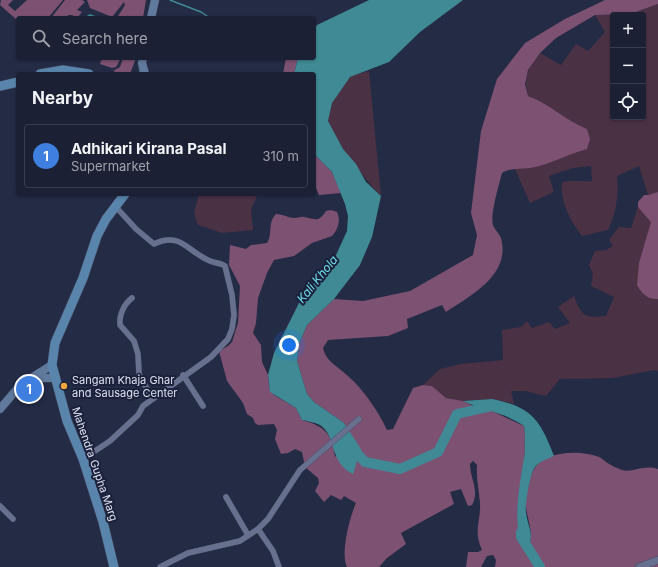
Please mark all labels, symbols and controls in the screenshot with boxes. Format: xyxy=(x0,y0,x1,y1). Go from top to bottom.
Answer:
map controls xyxy=(610,12,646,120)
button: + xyxy=(610,12,646,48)
search box xyxy=(16,16,316,60)
icon: search xyxy=(30,27,52,49)
text: Search here xyxy=(62,29,148,48)
button: − xyxy=(610,48,646,84)
button: locate xyxy=(610,84,646,120)
text: Nearby xyxy=(32,88,93,108)
text: Adhikari Kirana Pasal xyxy=(71,139,227,158)
text: 1 xyxy=(43,148,49,164)
text: 310 m xyxy=(262,148,299,164)
text: Supermarket xyxy=(71,158,150,174)
water label: Kali Khola xyxy=(293,252,341,306)
your location xyxy=(279,335,299,355)
place label: Sangam Khaja Ghar and Sausage Center xyxy=(72,373,177,400)
pin: 1 xyxy=(16,374,42,404)
marker: Sangam Khaja Ghar and Sausage Center xyxy=(59,381,69,391)
street label: Mahendra Gupha Marg xyxy=(69,405,121,523)

